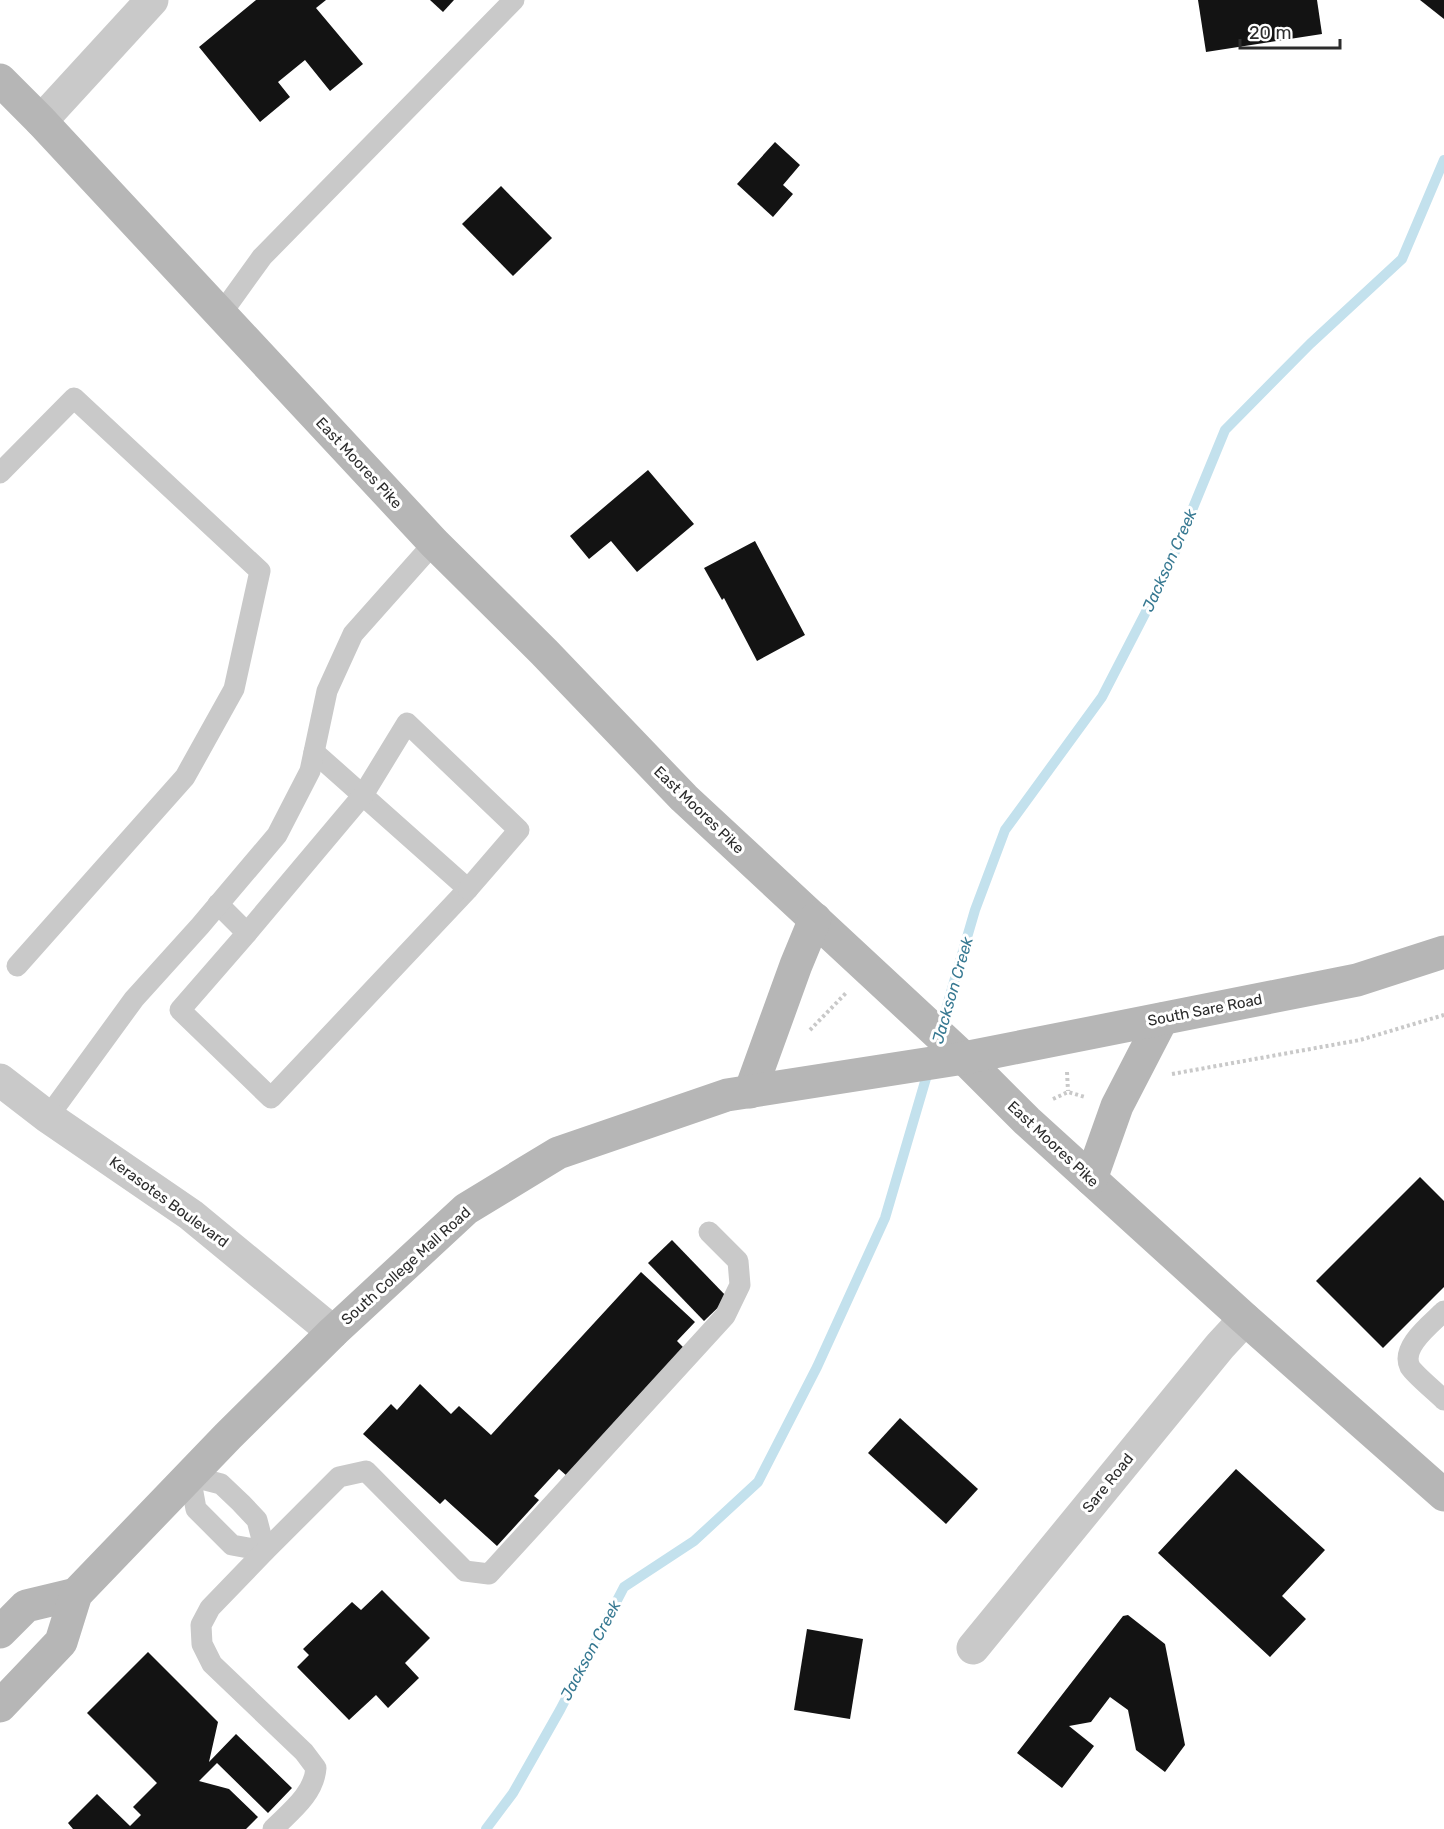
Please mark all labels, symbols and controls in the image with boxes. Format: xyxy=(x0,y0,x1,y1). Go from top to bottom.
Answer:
scale bar xyxy=(1240,12,1340,50)
text: 20 m xyxy=(1249,22,1291,44)
street label: East Moores Pike xyxy=(312,414,406,512)
water label: Jackson Creek xyxy=(1138,505,1201,614)
street label: East Moores Pike xyxy=(650,763,748,857)
water label: Jackson Creek xyxy=(928,934,977,1046)
street label: South Sare Road xyxy=(1146,990,1264,1030)
street label: East Moores Pike xyxy=(1004,1097,1102,1191)
street label: Kerasotes Boulevard xyxy=(106,1153,232,1251)
street label: South College Mall Road xyxy=(338,1203,474,1329)
street label: Sare Road xyxy=(1079,1450,1137,1516)
water label: Jackson Creek xyxy=(556,1596,625,1703)

